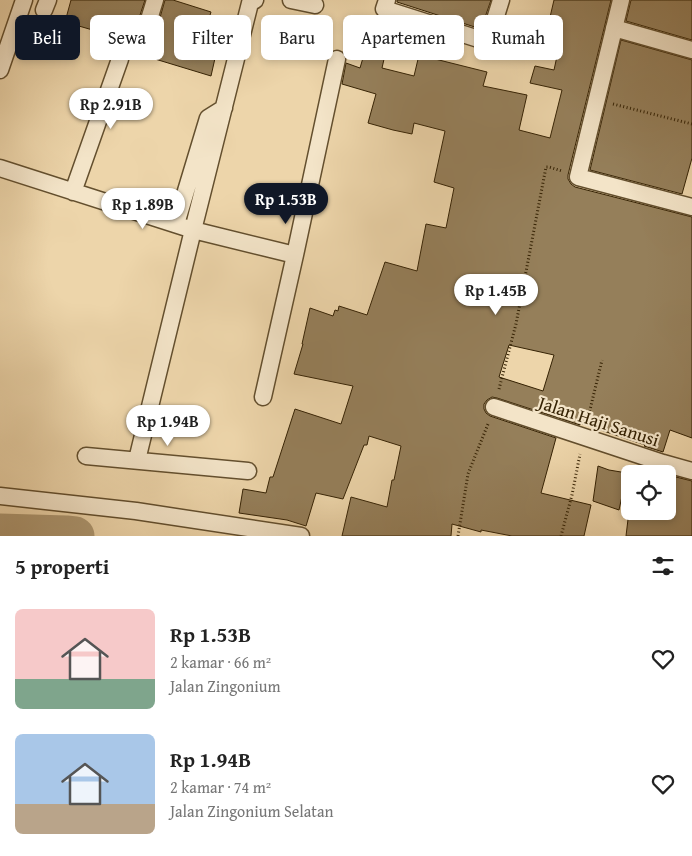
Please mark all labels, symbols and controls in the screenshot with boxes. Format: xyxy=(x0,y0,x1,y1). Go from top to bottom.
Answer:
chip: Beli xyxy=(15,15,80,60)
chip: Sewa xyxy=(90,15,164,60)
chip: Filter xyxy=(174,15,251,60)
chip: Baru xyxy=(261,15,333,60)
chip: Apartemen xyxy=(343,15,464,60)
chip: Rumah xyxy=(474,15,563,60)
pin: Rp 2.91B xyxy=(59,88,163,130)
text: Rp 2.91B xyxy=(80,92,142,116)
pin: Rp 1.53B xyxy=(234,182,338,225)
text: Rp 1.53B xyxy=(255,187,317,211)
pin: Rp 1.89B xyxy=(91,188,195,230)
text: Rp 1.89B xyxy=(112,192,174,216)
pin: Rp 1.45B xyxy=(444,274,548,316)
text: Rp 1.45B xyxy=(465,278,527,302)
street label: Jalan Haji Sanusi xyxy=(533,388,663,453)
pin: Rp 1.94B xyxy=(116,404,220,447)
text: Rp 1.94B xyxy=(137,409,199,433)
map controls xyxy=(621,465,676,520)
button: locate xyxy=(621,465,676,520)
text: 5 properti xyxy=(15,551,109,582)
icon: filters xyxy=(649,552,677,580)
text: Rp 1.53B xyxy=(170,619,251,650)
icon: home xyxy=(55,629,115,689)
icon: heart xyxy=(649,645,677,673)
text: 2 kamar · 66 m² xyxy=(170,650,271,674)
text: Jalan Zingonium xyxy=(170,674,280,698)
text: Rp 1.94B xyxy=(170,744,251,775)
icon: home xyxy=(55,754,115,814)
icon: heart xyxy=(649,770,677,798)
text: 2 kamar · 74 m² xyxy=(170,775,271,799)
text: Jalan Zingonium Selatan xyxy=(170,799,334,823)

